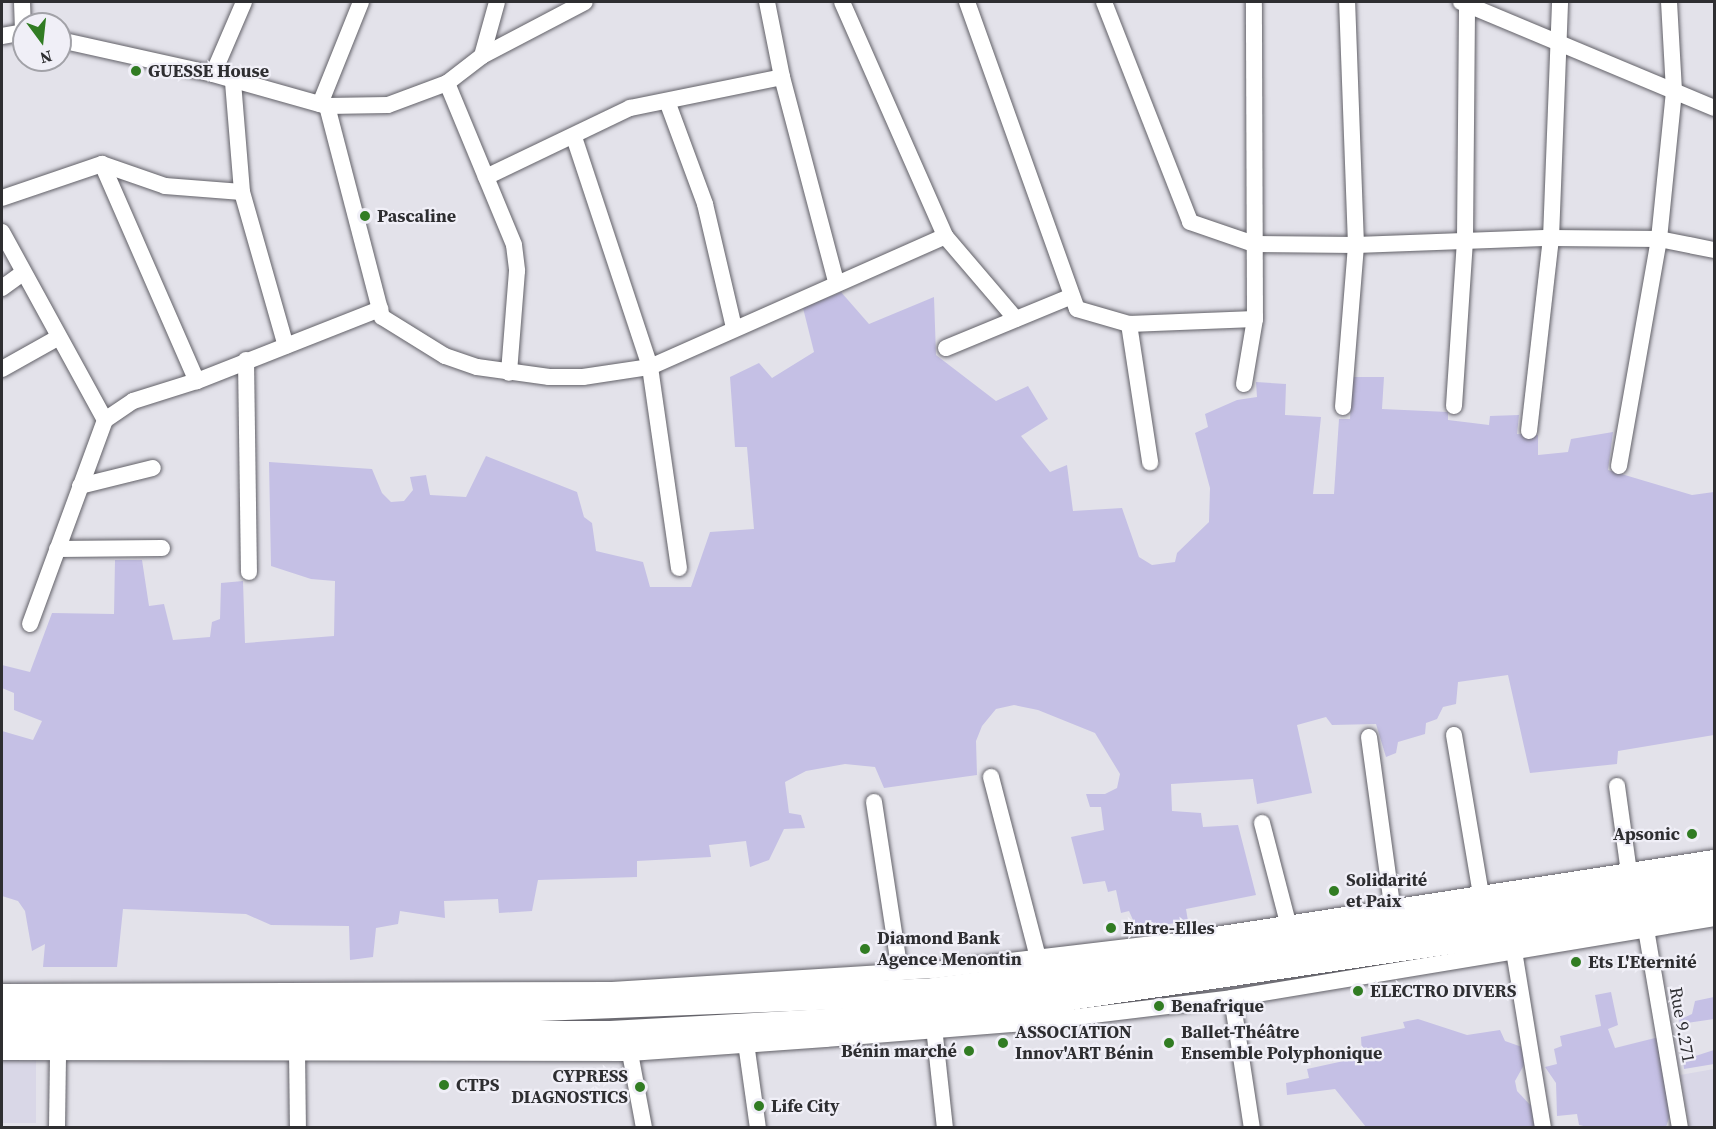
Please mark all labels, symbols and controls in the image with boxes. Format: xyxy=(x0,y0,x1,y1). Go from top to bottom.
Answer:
north arrow xyxy=(12,12,72,72)
text: N xyxy=(38,45,55,70)
place label: GUESSE House xyxy=(148,60,269,82)
marker: GUESSE House xyxy=(129,64,143,78)
place label: Pascaline xyxy=(377,205,456,227)
marker: Pascaline xyxy=(358,209,372,223)
place label: Apsonic xyxy=(1613,823,1680,845)
marker: Apsonic xyxy=(1685,827,1699,841)
place label: Solidarité et Paix xyxy=(1346,870,1427,912)
marker: Solidarité et Paix xyxy=(1327,884,1341,898)
place label: Entre-Elles xyxy=(1123,917,1215,939)
marker: Entre-Elles xyxy=(1104,921,1118,935)
place label: Diamond Bank Agence Menontin xyxy=(877,928,1022,970)
marker: Diamond Bank Agence Menontin xyxy=(858,942,872,956)
place label: Ets L'Eternité xyxy=(1588,951,1697,973)
marker: Ets L'Eternité xyxy=(1569,955,1583,969)
place label: ELECTRO DIVERS xyxy=(1370,980,1516,1002)
marker: ELECTRO DIVERS xyxy=(1351,984,1365,998)
street label: Rue 9.271 xyxy=(1665,985,1699,1065)
place label: Benafrique xyxy=(1171,995,1264,1017)
marker: Benafrique xyxy=(1152,999,1166,1013)
place label: ASSOCIATION Innov'ART Bénin xyxy=(1015,1022,1154,1064)
place label: Ballet-Théâtre Ensemble Polyphonique xyxy=(1181,1022,1382,1064)
marker: ASSOCIATION Innov'ART Bénin xyxy=(996,1036,1010,1050)
marker: Ballet-Théâtre Ensemble Polyphonique xyxy=(1162,1036,1176,1050)
place label: Bénin marché xyxy=(841,1040,957,1062)
marker: Bénin marché xyxy=(962,1044,976,1058)
place label: CYPRESS DIAGNOSTICS xyxy=(511,1066,628,1108)
place label: CTPS xyxy=(456,1074,499,1096)
marker: CTPS xyxy=(437,1078,451,1092)
marker: CYPRESS DIAGNOSTICS xyxy=(633,1080,647,1094)
place label: Life City xyxy=(771,1095,840,1117)
marker: Life City xyxy=(752,1099,766,1113)

